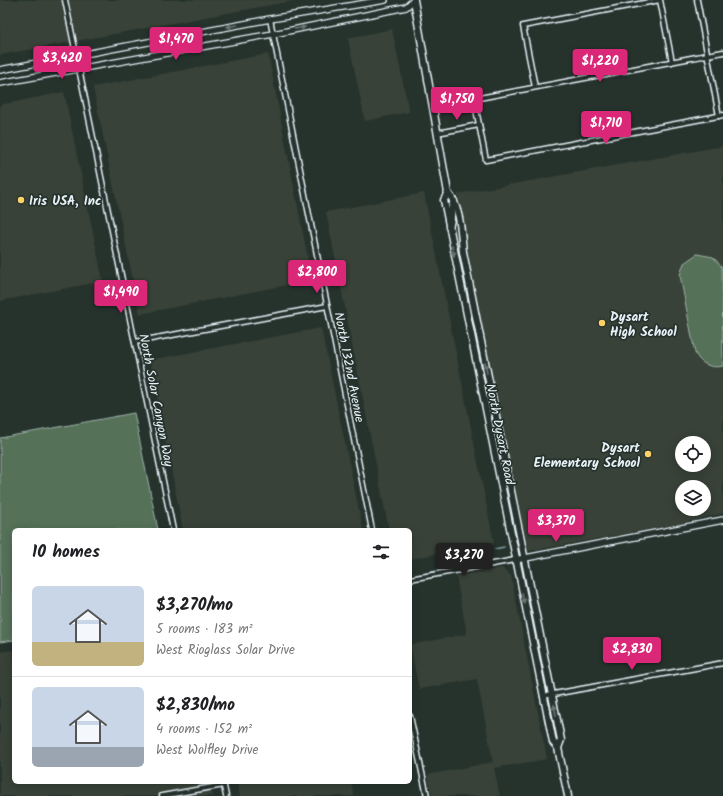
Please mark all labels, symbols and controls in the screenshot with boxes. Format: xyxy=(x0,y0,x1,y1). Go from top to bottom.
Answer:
one-way arrow xyxy=(226,23,238,29)
one-way arrow xyxy=(294,25,306,31)
pin: $1,470 xyxy=(143,27,209,61)
text: $1,470 xyxy=(159,29,193,50)
pin: $3,420 xyxy=(29,46,95,80)
text: $3,420 xyxy=(42,48,82,69)
pin: $1,220 xyxy=(567,49,633,83)
text: $1,220 xyxy=(582,51,618,72)
pin: $1,750 xyxy=(424,87,490,121)
text: $1,750 xyxy=(440,89,474,110)
pin: $1,710 xyxy=(573,111,639,145)
text: $1,710 xyxy=(590,113,622,134)
place label: Iris USA, Inc xyxy=(29,191,101,212)
marker: Iris USA, Inc xyxy=(16,195,26,205)
one-way arrow xyxy=(451,245,457,257)
pin: $2,800 xyxy=(284,260,350,294)
text: $2,800 xyxy=(297,262,337,283)
pin: $1,490 xyxy=(88,280,154,314)
text: $1,490 xyxy=(103,282,139,303)
place label: Dysart High School xyxy=(610,307,677,343)
street label: North 132nd Avenue xyxy=(328,310,370,424)
marker: Dysart High School xyxy=(597,318,607,328)
street label: North Solar Canyon Way xyxy=(132,332,179,469)
one-way arrow xyxy=(482,362,488,374)
street label: North Dysart Road xyxy=(479,382,520,487)
map controls xyxy=(675,436,711,516)
button: locate xyxy=(675,436,711,472)
place label: Dysart Elementary School xyxy=(534,438,641,474)
marker: Dysart Elementary School xyxy=(643,449,653,459)
button: layers xyxy=(675,480,711,516)
pin: $3,370 xyxy=(523,509,589,543)
text: $3,370 xyxy=(537,511,575,532)
text: 10 homes xyxy=(32,539,100,566)
icon: filters xyxy=(370,541,392,563)
pin: $3,270 xyxy=(431,543,497,577)
text: $3,270 xyxy=(445,545,483,566)
text: $3,270/mo xyxy=(156,592,233,619)
one-way arrow xyxy=(520,592,526,604)
icon: home xyxy=(64,602,112,650)
text: 5 rooms · 183 m² xyxy=(156,619,253,640)
pin: $2,830 xyxy=(599,637,665,671)
text: $2,830 xyxy=(612,639,652,660)
text: West Rioglass Solar Drive xyxy=(156,640,295,661)
text: $2,830/mo xyxy=(156,692,235,719)
icon: home xyxy=(64,703,112,751)
one-way arrow xyxy=(551,704,557,716)
text: 4 rooms · 152 m² xyxy=(156,719,252,740)
text: West Wolfley Drive xyxy=(156,740,258,761)

